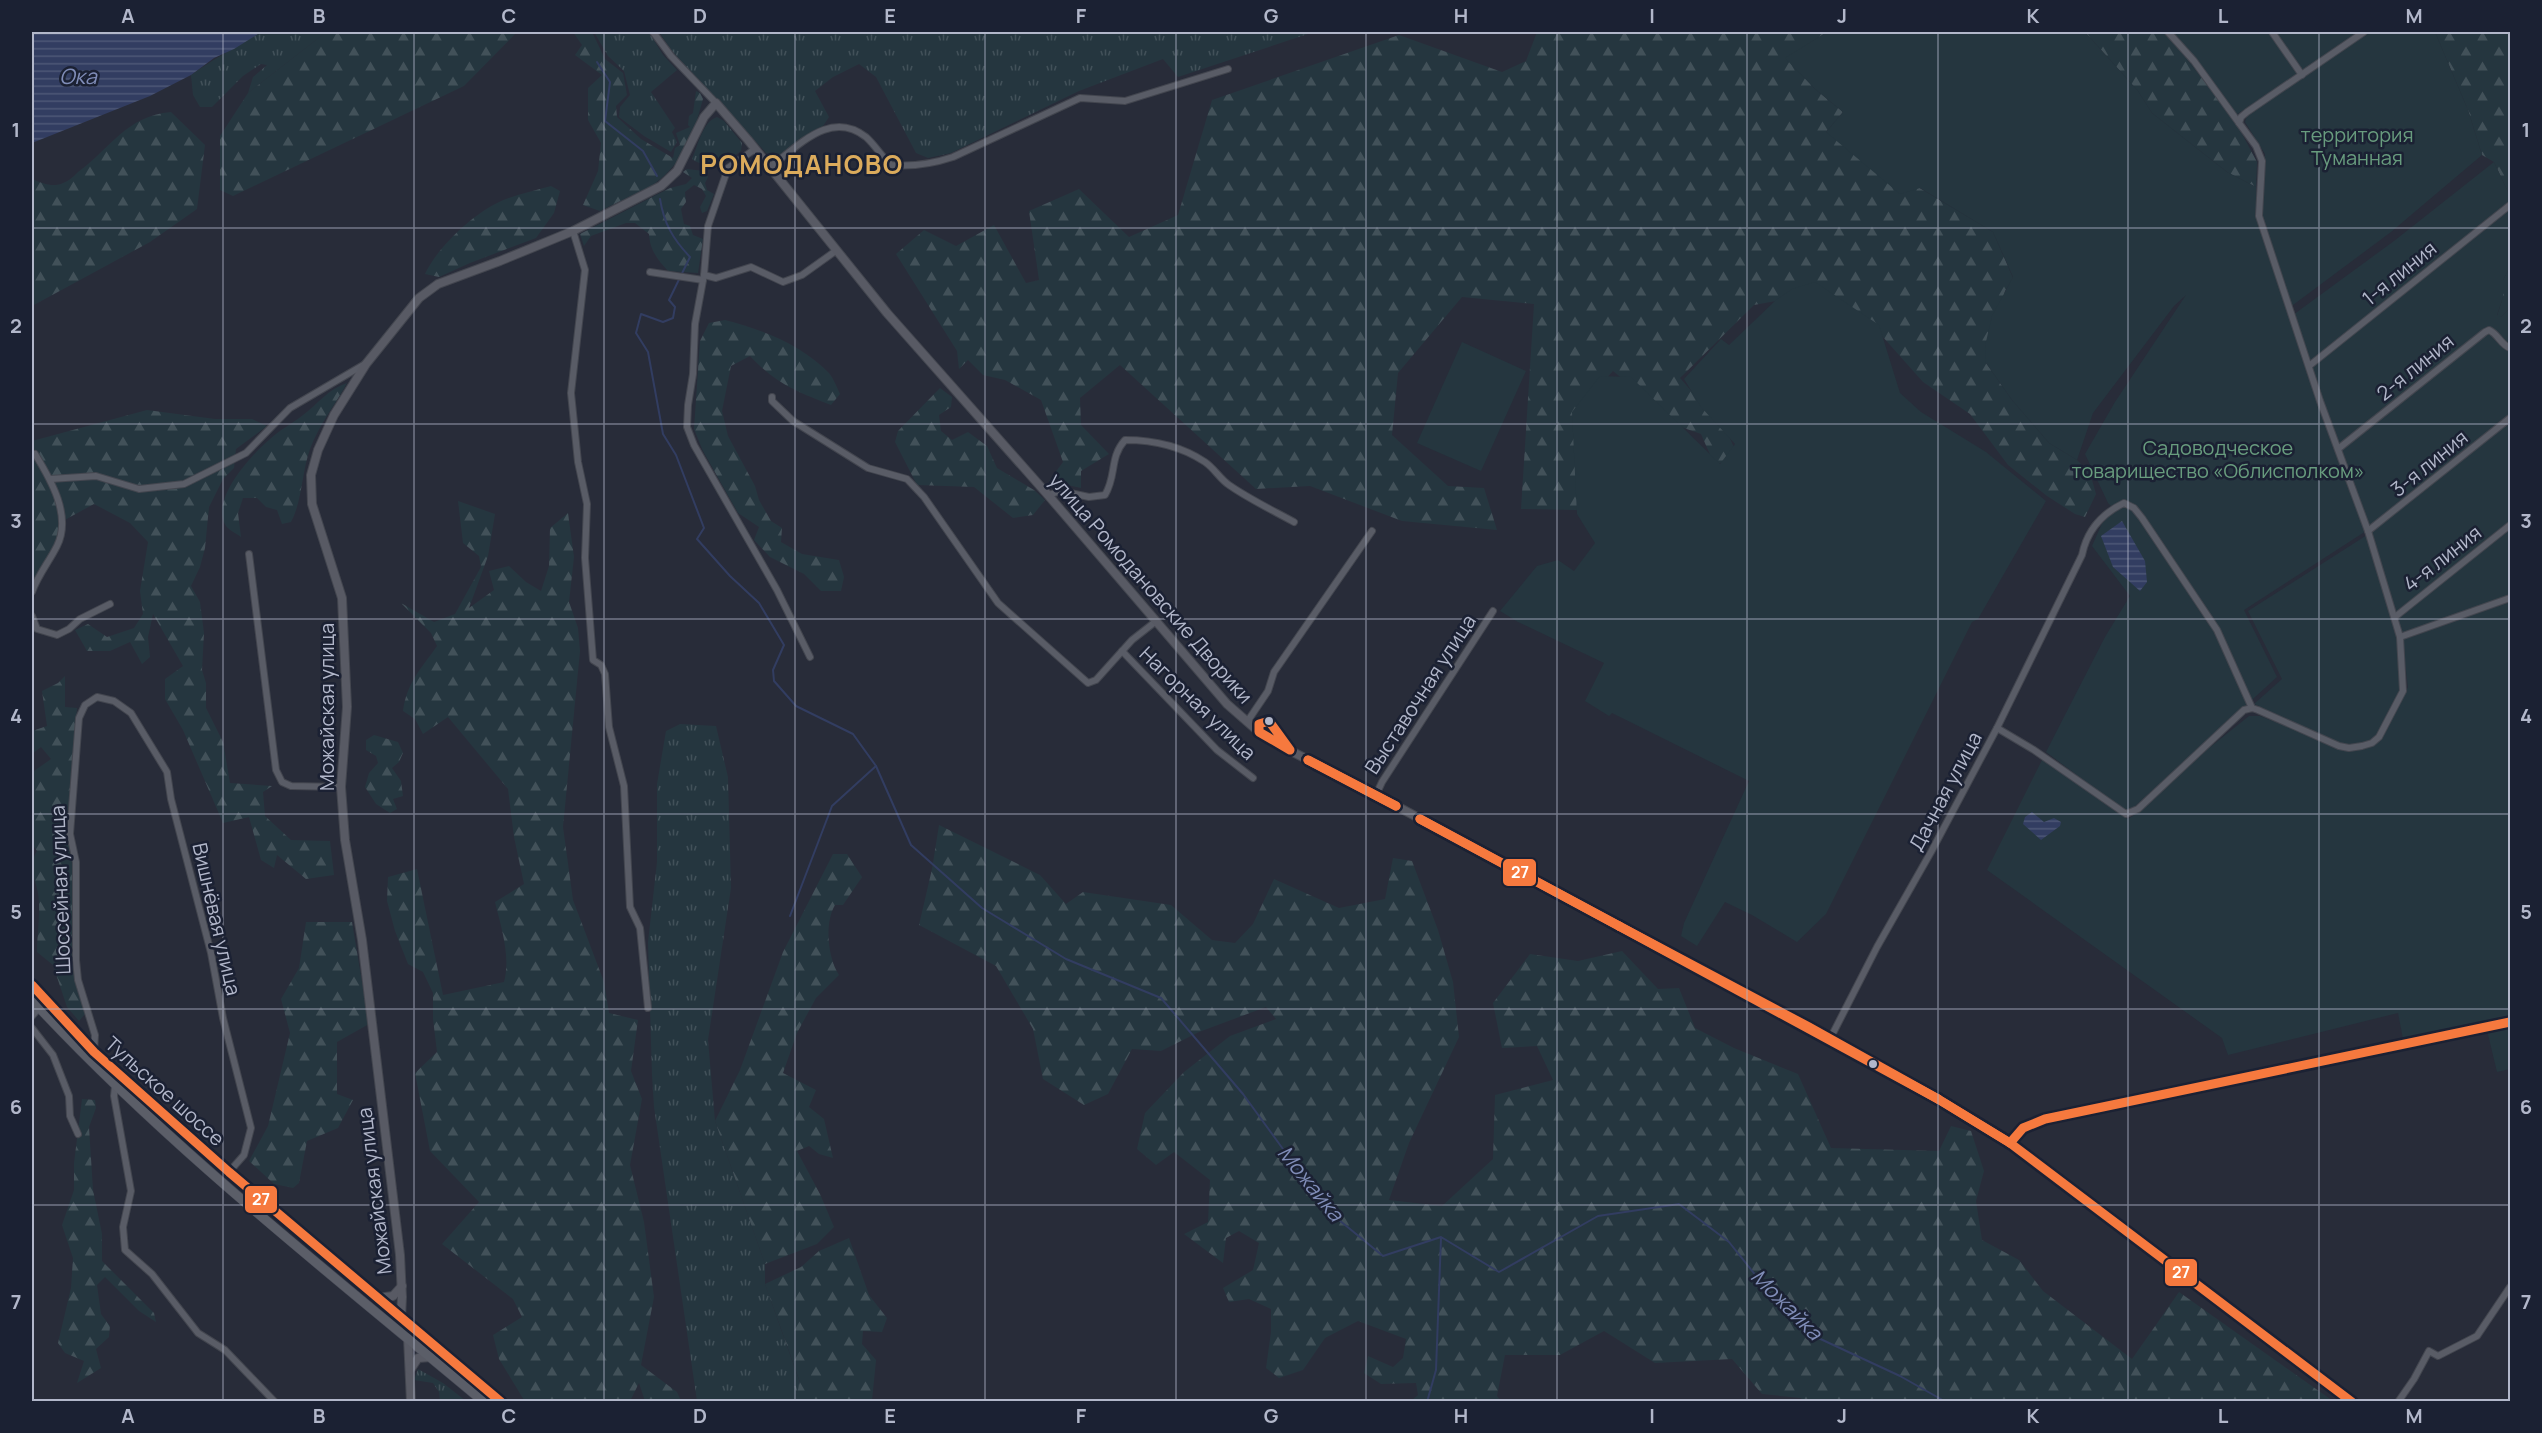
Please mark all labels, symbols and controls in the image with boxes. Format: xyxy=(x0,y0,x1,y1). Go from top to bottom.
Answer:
text: A xyxy=(121,2,135,29)
text: B xyxy=(313,2,326,29)
text: C xyxy=(502,2,516,29)
text: D xyxy=(693,2,707,29)
text: E xyxy=(884,2,896,29)
text: F xyxy=(1076,2,1087,29)
text: G xyxy=(1264,2,1279,29)
text: H xyxy=(1454,2,1468,29)
text: I xyxy=(1649,2,1655,29)
text: J xyxy=(1837,2,1847,29)
text: K xyxy=(2027,2,2040,29)
text: L xyxy=(2218,2,2229,29)
text: M xyxy=(2405,2,2423,29)
water label: Ока xyxy=(59,62,98,90)
text: 1 xyxy=(12,116,20,143)
text: 1 xyxy=(2522,116,2530,143)
park label: территория Туманная xyxy=(2301,121,2413,171)
district label: РОМОДАНОВО xyxy=(700,146,904,182)
street label: 1-я линия xyxy=(2356,235,2442,311)
text: 2 xyxy=(10,312,22,339)
text: 2 xyxy=(2520,312,2532,339)
street label: 2-я линия xyxy=(2371,328,2459,406)
street label: 3-я линия xyxy=(2385,424,2473,502)
park label: Садоводческое товарищество «Облисполком» xyxy=(2072,434,2364,484)
street label: улица Ромодановские Дворики xyxy=(1043,467,1259,709)
text: 3 xyxy=(10,507,22,534)
text: 3 xyxy=(2520,507,2532,534)
street label: 4-я линия xyxy=(2397,519,2487,597)
street label: Выставочная улица xyxy=(1358,609,1482,779)
street label: Можайская улица xyxy=(313,623,340,791)
street label: Нагорная улица xyxy=(1134,640,1262,766)
text: 4 xyxy=(10,702,22,729)
text: 4 xyxy=(2520,702,2532,729)
unlabelled marker xyxy=(1263,715,1275,727)
street label: Дачная улица xyxy=(1902,727,1988,855)
street label: Шоссейная улица xyxy=(44,805,76,975)
street label: Вишнёвая улица xyxy=(186,840,248,998)
line badge: 27 xyxy=(1502,858,1537,887)
text: 27 xyxy=(1511,861,1529,883)
text: 5 xyxy=(10,898,22,925)
text: 5 xyxy=(2520,898,2532,925)
street label: Тульское шоссе xyxy=(100,1030,230,1152)
unlabelled marker xyxy=(1867,1058,1879,1070)
text: 6 xyxy=(10,1093,22,1120)
text: 6 xyxy=(2520,1093,2532,1120)
street label: Можайская улица xyxy=(350,1106,398,1276)
water label: Можайка xyxy=(1272,1139,1351,1228)
line badge: 27 xyxy=(244,1185,278,1214)
text: 27 xyxy=(252,1188,270,1210)
line badge: 27 xyxy=(2164,1258,2198,1287)
text: 27 xyxy=(2172,1261,2190,1283)
water label: Можайка xyxy=(1745,1262,1830,1347)
text: 7 xyxy=(11,1288,21,1315)
text: 7 xyxy=(2521,1288,2531,1315)
text: A xyxy=(121,1402,135,1429)
text: B xyxy=(313,1402,326,1429)
text: C xyxy=(502,1402,516,1429)
text: D xyxy=(693,1402,707,1429)
text: E xyxy=(884,1402,896,1429)
text: F xyxy=(1076,1402,1087,1429)
text: G xyxy=(1264,1402,1279,1429)
text: H xyxy=(1454,1402,1468,1429)
text: I xyxy=(1649,1402,1655,1429)
text: J xyxy=(1837,1402,1847,1429)
text: K xyxy=(2027,1402,2040,1429)
text: L xyxy=(2218,1402,2229,1429)
text: M xyxy=(2405,1402,2423,1429)

